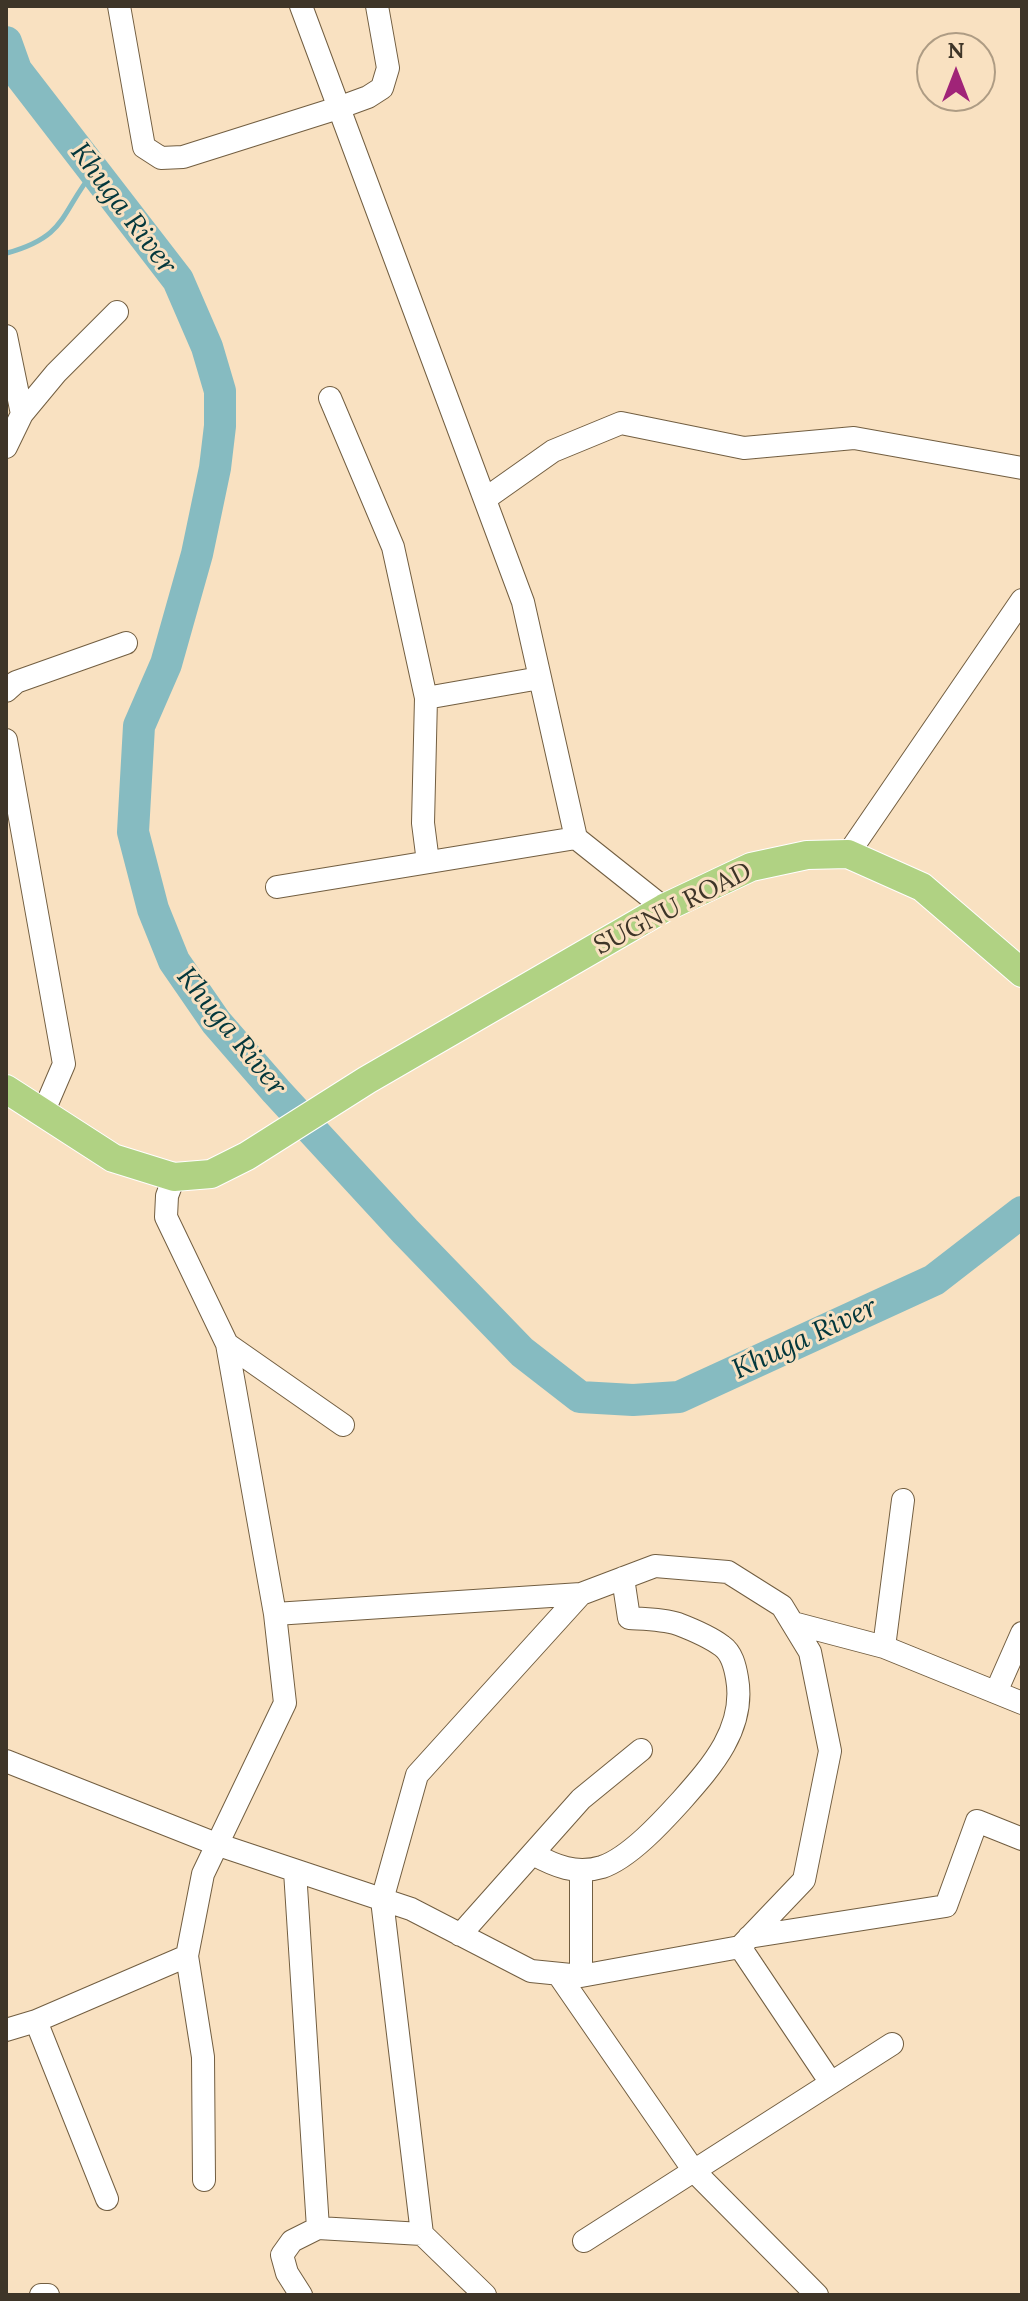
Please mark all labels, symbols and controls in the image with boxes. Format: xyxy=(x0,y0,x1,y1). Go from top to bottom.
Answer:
north arrow xyxy=(916,32,996,112)
text: N xyxy=(947,36,965,64)
water label: Khuga River xyxy=(63,137,183,281)
street label: SUGNU ROAD xyxy=(589,856,757,962)
water label: Khuga River xyxy=(169,961,293,1103)
water label: Khuga River xyxy=(727,1291,883,1387)

